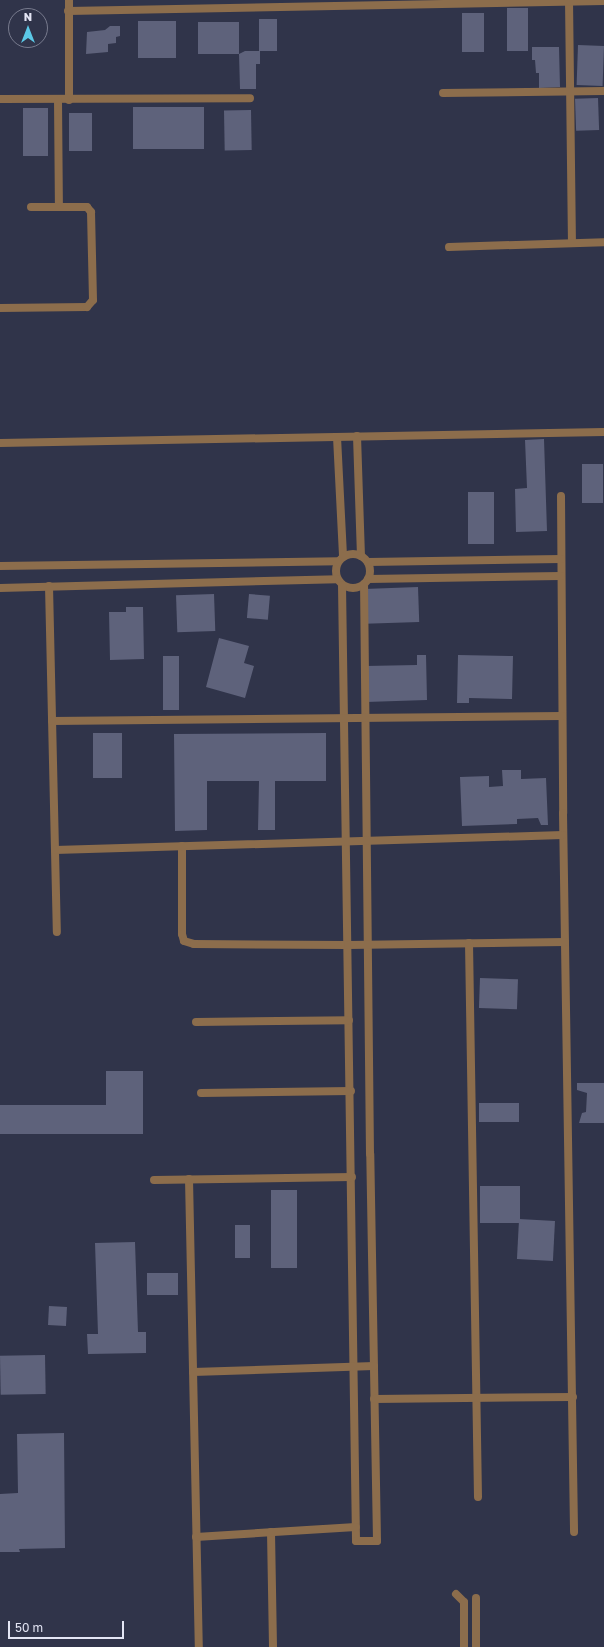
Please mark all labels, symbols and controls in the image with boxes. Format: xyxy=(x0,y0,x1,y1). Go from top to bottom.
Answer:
north arrow xyxy=(8,8,48,48)
text: N xyxy=(24,10,32,23)
scale bar xyxy=(10,1613,126,1639)
text: 50 m xyxy=(15,1620,43,1635)

